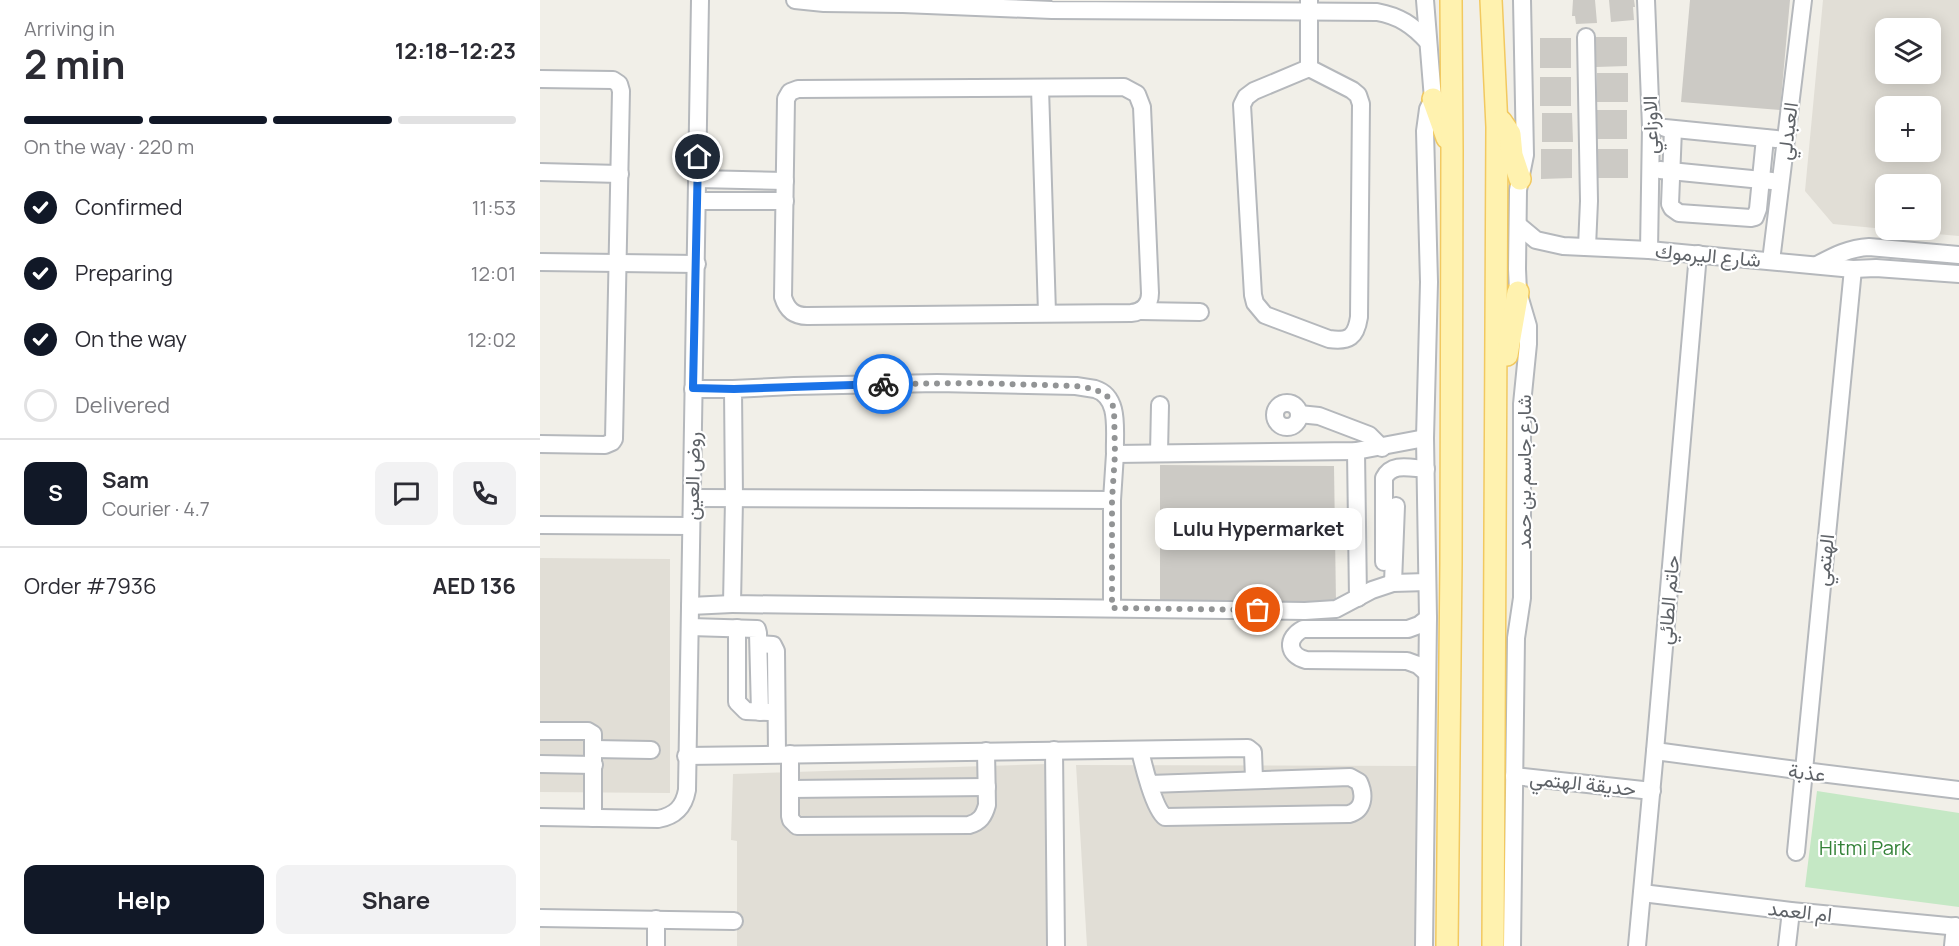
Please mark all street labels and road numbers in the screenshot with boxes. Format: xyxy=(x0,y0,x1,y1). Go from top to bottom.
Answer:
street label: الاوزاعي xyxy=(1636,95,1668,154)
street label: العبدلي xyxy=(1770,100,1808,162)
street label: شارع اليرموك xyxy=(1654,237,1762,274)
street label: شارع جاسم بن حمد xyxy=(1510,394,1538,550)
street label: روض العين xyxy=(678,431,706,521)
street label: الهتمي xyxy=(1808,533,1844,588)
street label: حاتم الطائي xyxy=(1651,554,1689,646)
street label: عذبة xyxy=(1787,756,1827,788)
street label: حديقة الهتمي xyxy=(1528,764,1638,806)
street label: ام العمد xyxy=(1767,894,1833,928)

